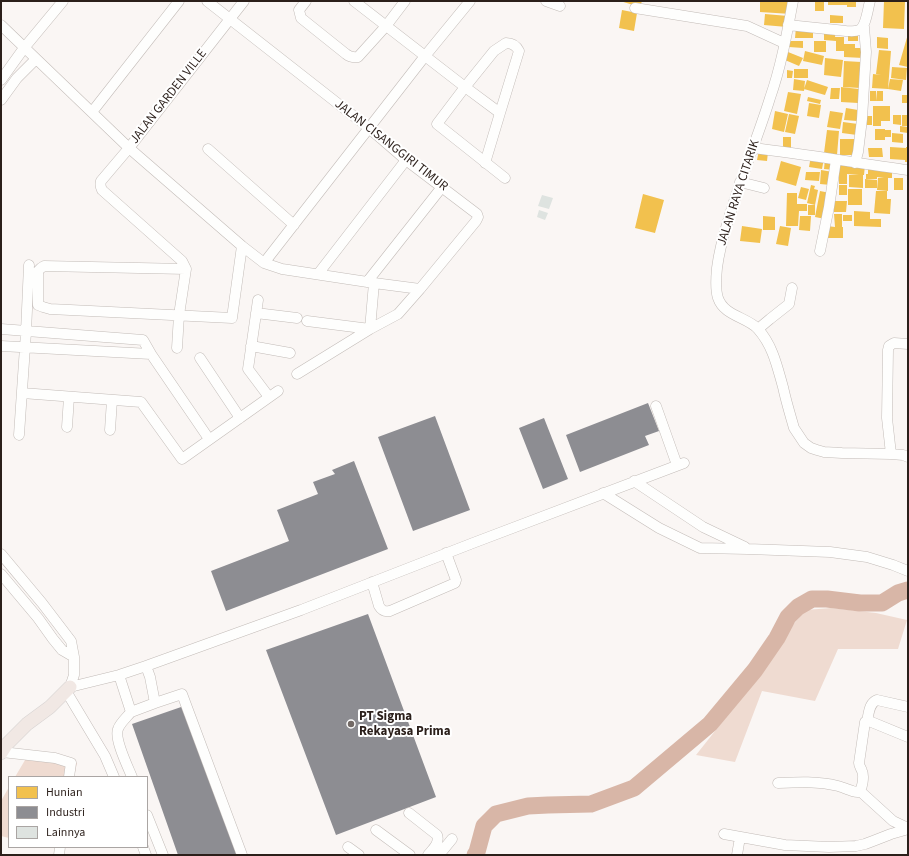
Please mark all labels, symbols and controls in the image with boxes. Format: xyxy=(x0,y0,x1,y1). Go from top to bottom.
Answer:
street label: JALAN GARDEN VILLE xyxy=(127,47,211,147)
street label: JALAN CISANGGIRI TIMUR xyxy=(331,97,451,195)
street label: JALAN RAYA CITARIK xyxy=(715,138,763,248)
place label: PT Sigma Rekayasa Prima xyxy=(359,709,450,740)
marker: PT Sigma Rekayasa Prima xyxy=(346,719,356,729)
legend xyxy=(8,776,148,848)
text: Hunian xyxy=(46,784,82,801)
text: Industri xyxy=(46,804,85,821)
text: Lainnya xyxy=(46,824,85,841)

